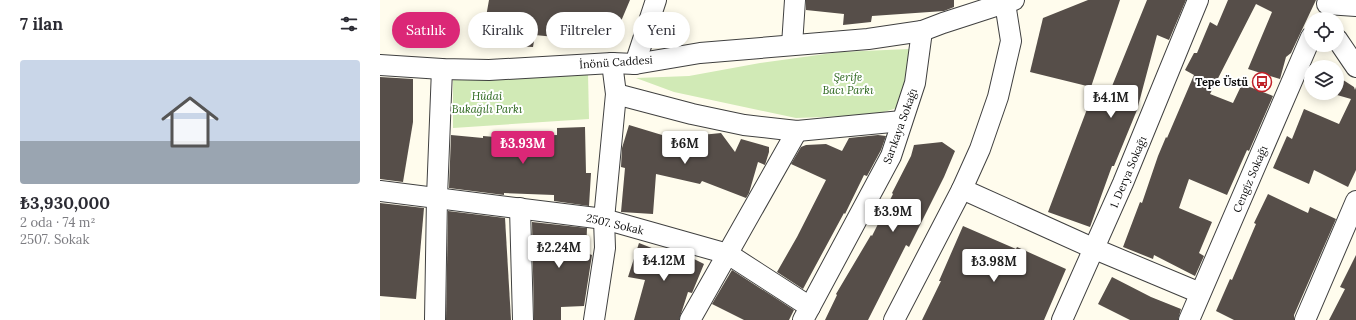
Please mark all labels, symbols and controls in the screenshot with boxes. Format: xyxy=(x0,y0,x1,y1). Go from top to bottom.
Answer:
chip: Satılık xyxy=(392,12,460,48)
chip: Kiralık xyxy=(468,12,538,48)
chip: Filtreler xyxy=(546,12,625,48)
chip: Yeni xyxy=(633,12,690,48)
map controls xyxy=(1304,12,1344,100)
button: locate xyxy=(1304,12,1344,52)
text: 7 ilan xyxy=(20,13,63,35)
icon: filters xyxy=(338,13,360,35)
street label: İnönü Caddesi xyxy=(579,51,653,72)
button: layers xyxy=(1304,60,1344,100)
park label: Şerife Bacı Parkı xyxy=(822,70,874,97)
bus stop icon: Tepe Üstü xyxy=(1251,71,1273,93)
place label: Tepe Üstü xyxy=(1195,75,1248,89)
pin: ₺4.1M xyxy=(1083,85,1139,119)
icon: home xyxy=(154,86,226,158)
street label: Sarıkaya Sokağı xyxy=(880,86,920,166)
park label: Hüdai Bukağılı Parkı xyxy=(452,89,523,116)
text: ₺4.1M xyxy=(1093,89,1129,106)
pin: ₺3.93M xyxy=(490,131,556,165)
pin: ₺6M xyxy=(666,131,704,165)
street label: 1. Derya Sokağı xyxy=(1107,134,1149,210)
text: ₺3.93M xyxy=(500,135,546,152)
text: ₺6M xyxy=(671,135,699,152)
street label: Cengiz Sokağı xyxy=(1230,143,1270,215)
text: ₺3,930,000 xyxy=(20,192,110,214)
pin: ₺3.9M xyxy=(865,199,921,233)
text: ₺3.9M xyxy=(874,203,912,220)
street label: 2507. Sokak xyxy=(585,211,645,237)
text: 2 oda · 74 m² xyxy=(20,214,95,231)
text: 2507. Sokak xyxy=(20,231,90,248)
pin: ₺2.24M xyxy=(526,235,592,269)
text: ₺2.24M xyxy=(537,239,581,256)
pin: ₺4.12M xyxy=(631,248,697,282)
pin: ₺3.98M xyxy=(961,249,1027,283)
text: ₺4.12M xyxy=(643,252,685,269)
text: ₺3.98M xyxy=(971,253,1017,270)

